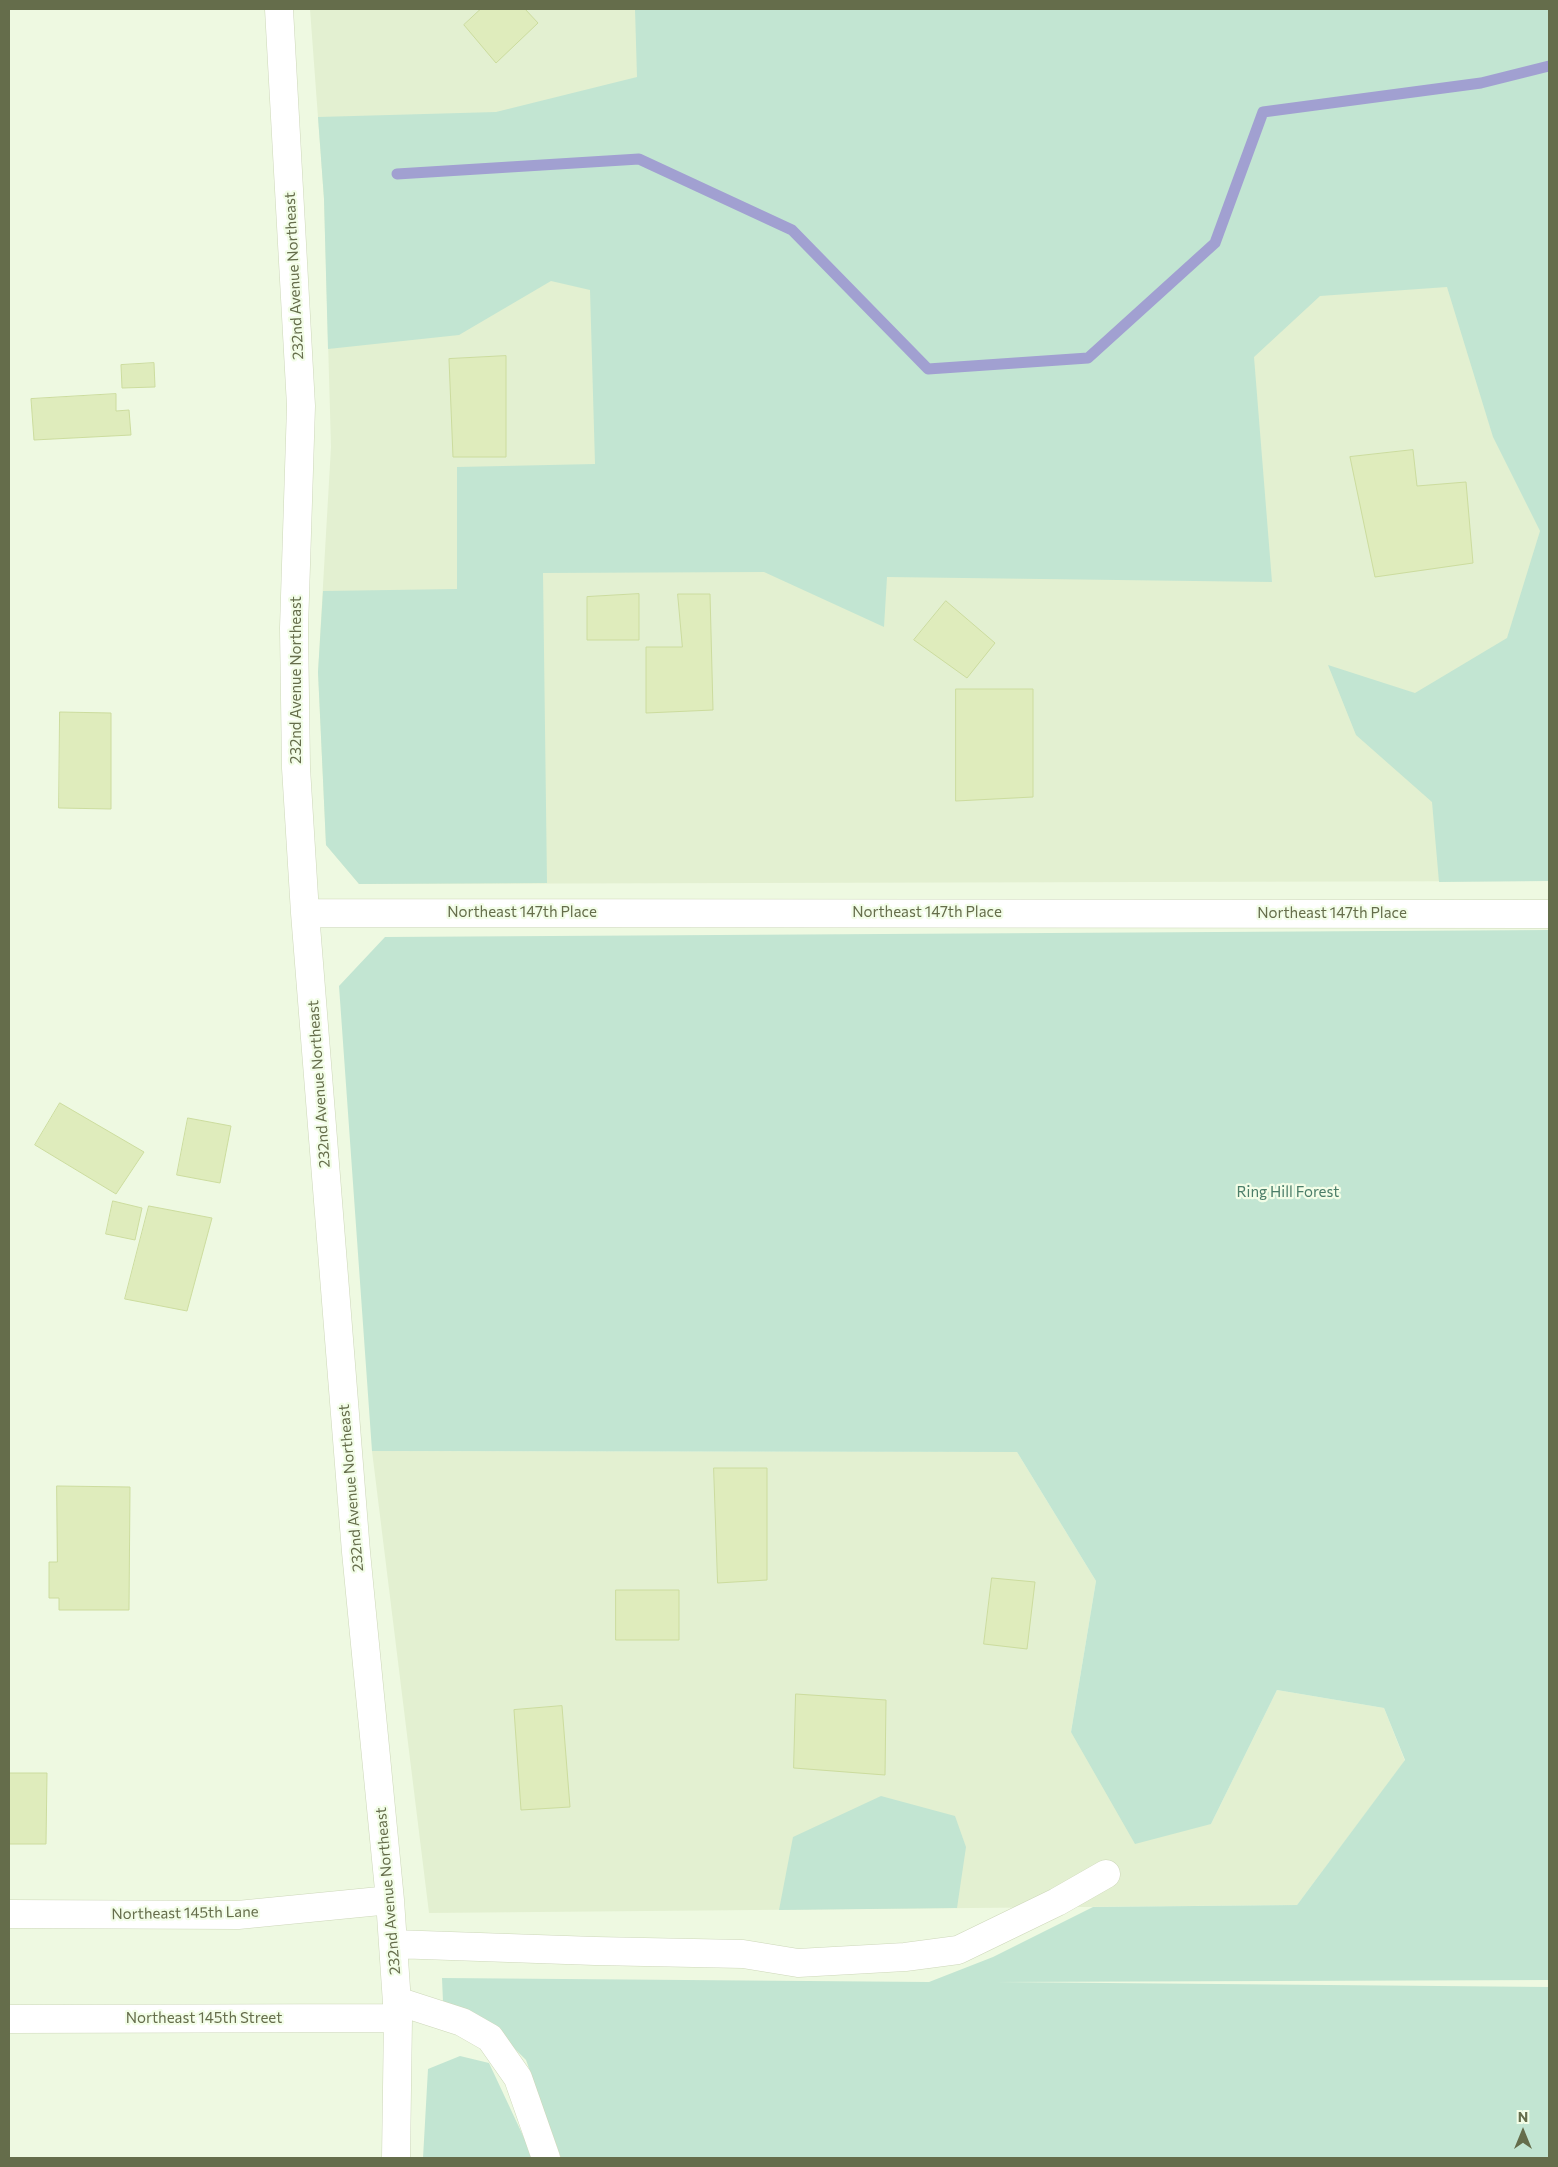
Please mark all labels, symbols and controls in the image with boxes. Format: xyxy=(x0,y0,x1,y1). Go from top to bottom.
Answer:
street label: 232nd Avenue Northeast xyxy=(281,192,307,360)
street label: 232nd Avenue Northeast xyxy=(287,596,305,764)
street label: Northeast 147th Place xyxy=(447,903,597,921)
street label: Northeast 147th Place xyxy=(852,903,1002,921)
street label: Northeast 147th Place xyxy=(1257,904,1407,922)
street label: 232nd Avenue Northeast xyxy=(304,1000,334,1168)
park label: Ring Hill Forest xyxy=(1237,1183,1339,1201)
street label: 232nd Avenue Northeast xyxy=(335,1404,367,1572)
street label: 232nd Avenue Northeast xyxy=(372,1807,404,1975)
street label: Northeast 145th Lane xyxy=(111,1903,259,1923)
street label: Northeast 145th Street xyxy=(126,2009,282,2027)
north arrow xyxy=(1498,2107,1548,2157)
text: N xyxy=(1518,2108,1528,2125)

